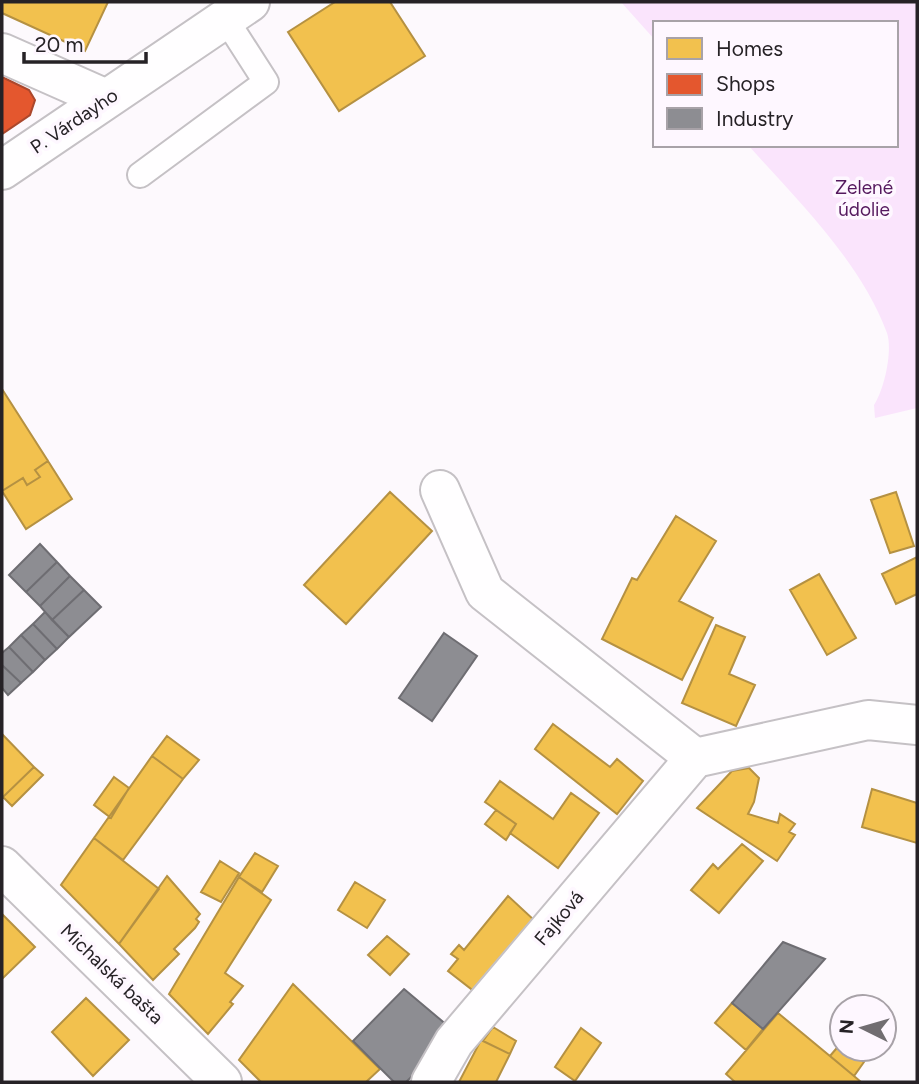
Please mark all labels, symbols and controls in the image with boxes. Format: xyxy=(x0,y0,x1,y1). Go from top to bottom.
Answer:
scale bar xyxy=(24,21,147,65)
legend xyxy=(653,21,898,147)
text: 20 m xyxy=(35,32,83,57)
text: Homes xyxy=(716,36,783,61)
text: Shops xyxy=(716,71,775,96)
street label: P. Várdayho xyxy=(26,83,122,159)
text: Industry xyxy=(716,106,793,131)
park label: Zelené údolie xyxy=(835,176,893,221)
street label: Fajková xyxy=(530,886,588,950)
street label: Michalská bašta xyxy=(56,919,168,1029)
north arrow xyxy=(828,993,898,1063)
text: N xyxy=(834,1018,859,1035)

